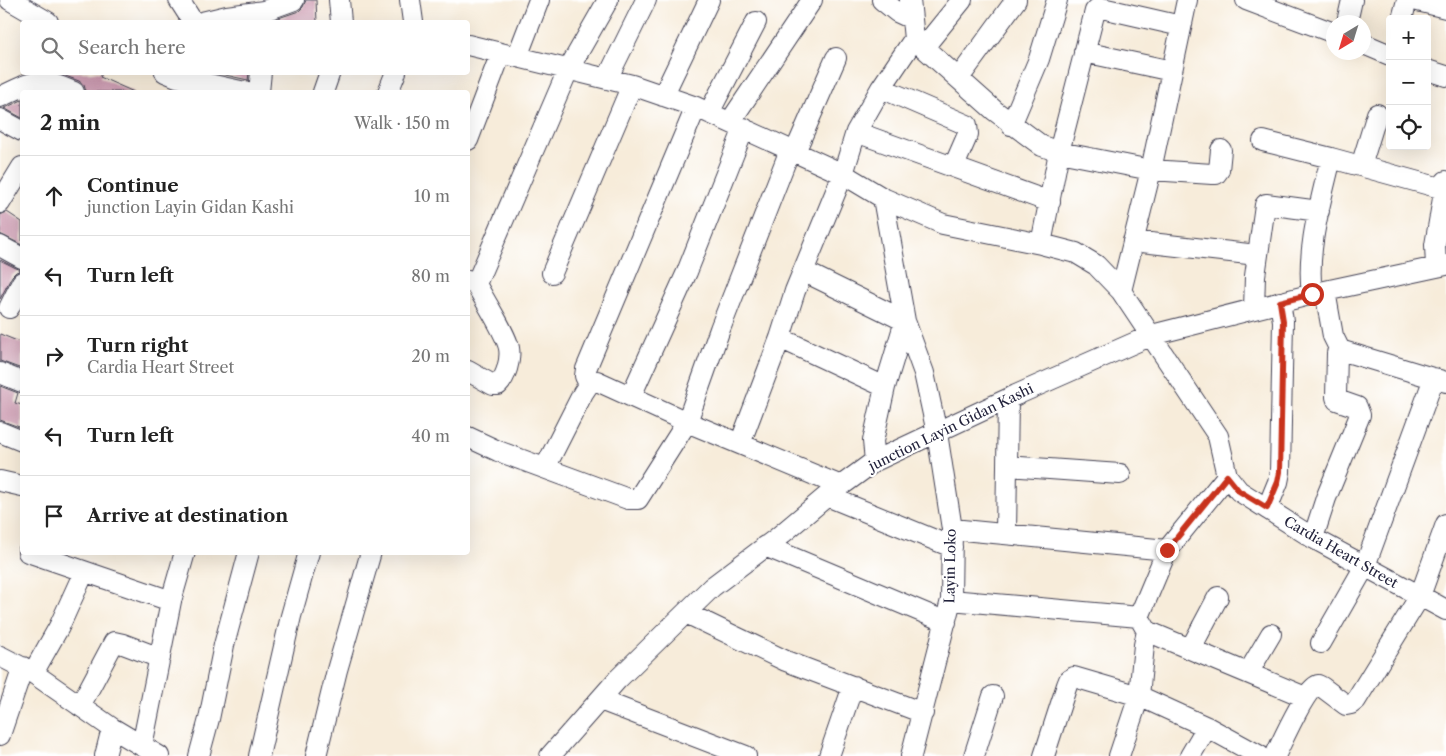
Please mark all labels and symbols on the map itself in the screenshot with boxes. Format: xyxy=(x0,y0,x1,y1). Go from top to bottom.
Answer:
north arrow xyxy=(1326,15,1371,60)
route start xyxy=(1301,283,1324,306)
street label: junction Layin Gidan Kashi xyxy=(863,379,1036,476)
street label: Cardia Heart Street xyxy=(1281,512,1401,592)
street label: Layin Loko xyxy=(940,529,960,603)
route end xyxy=(1156,539,1179,562)

